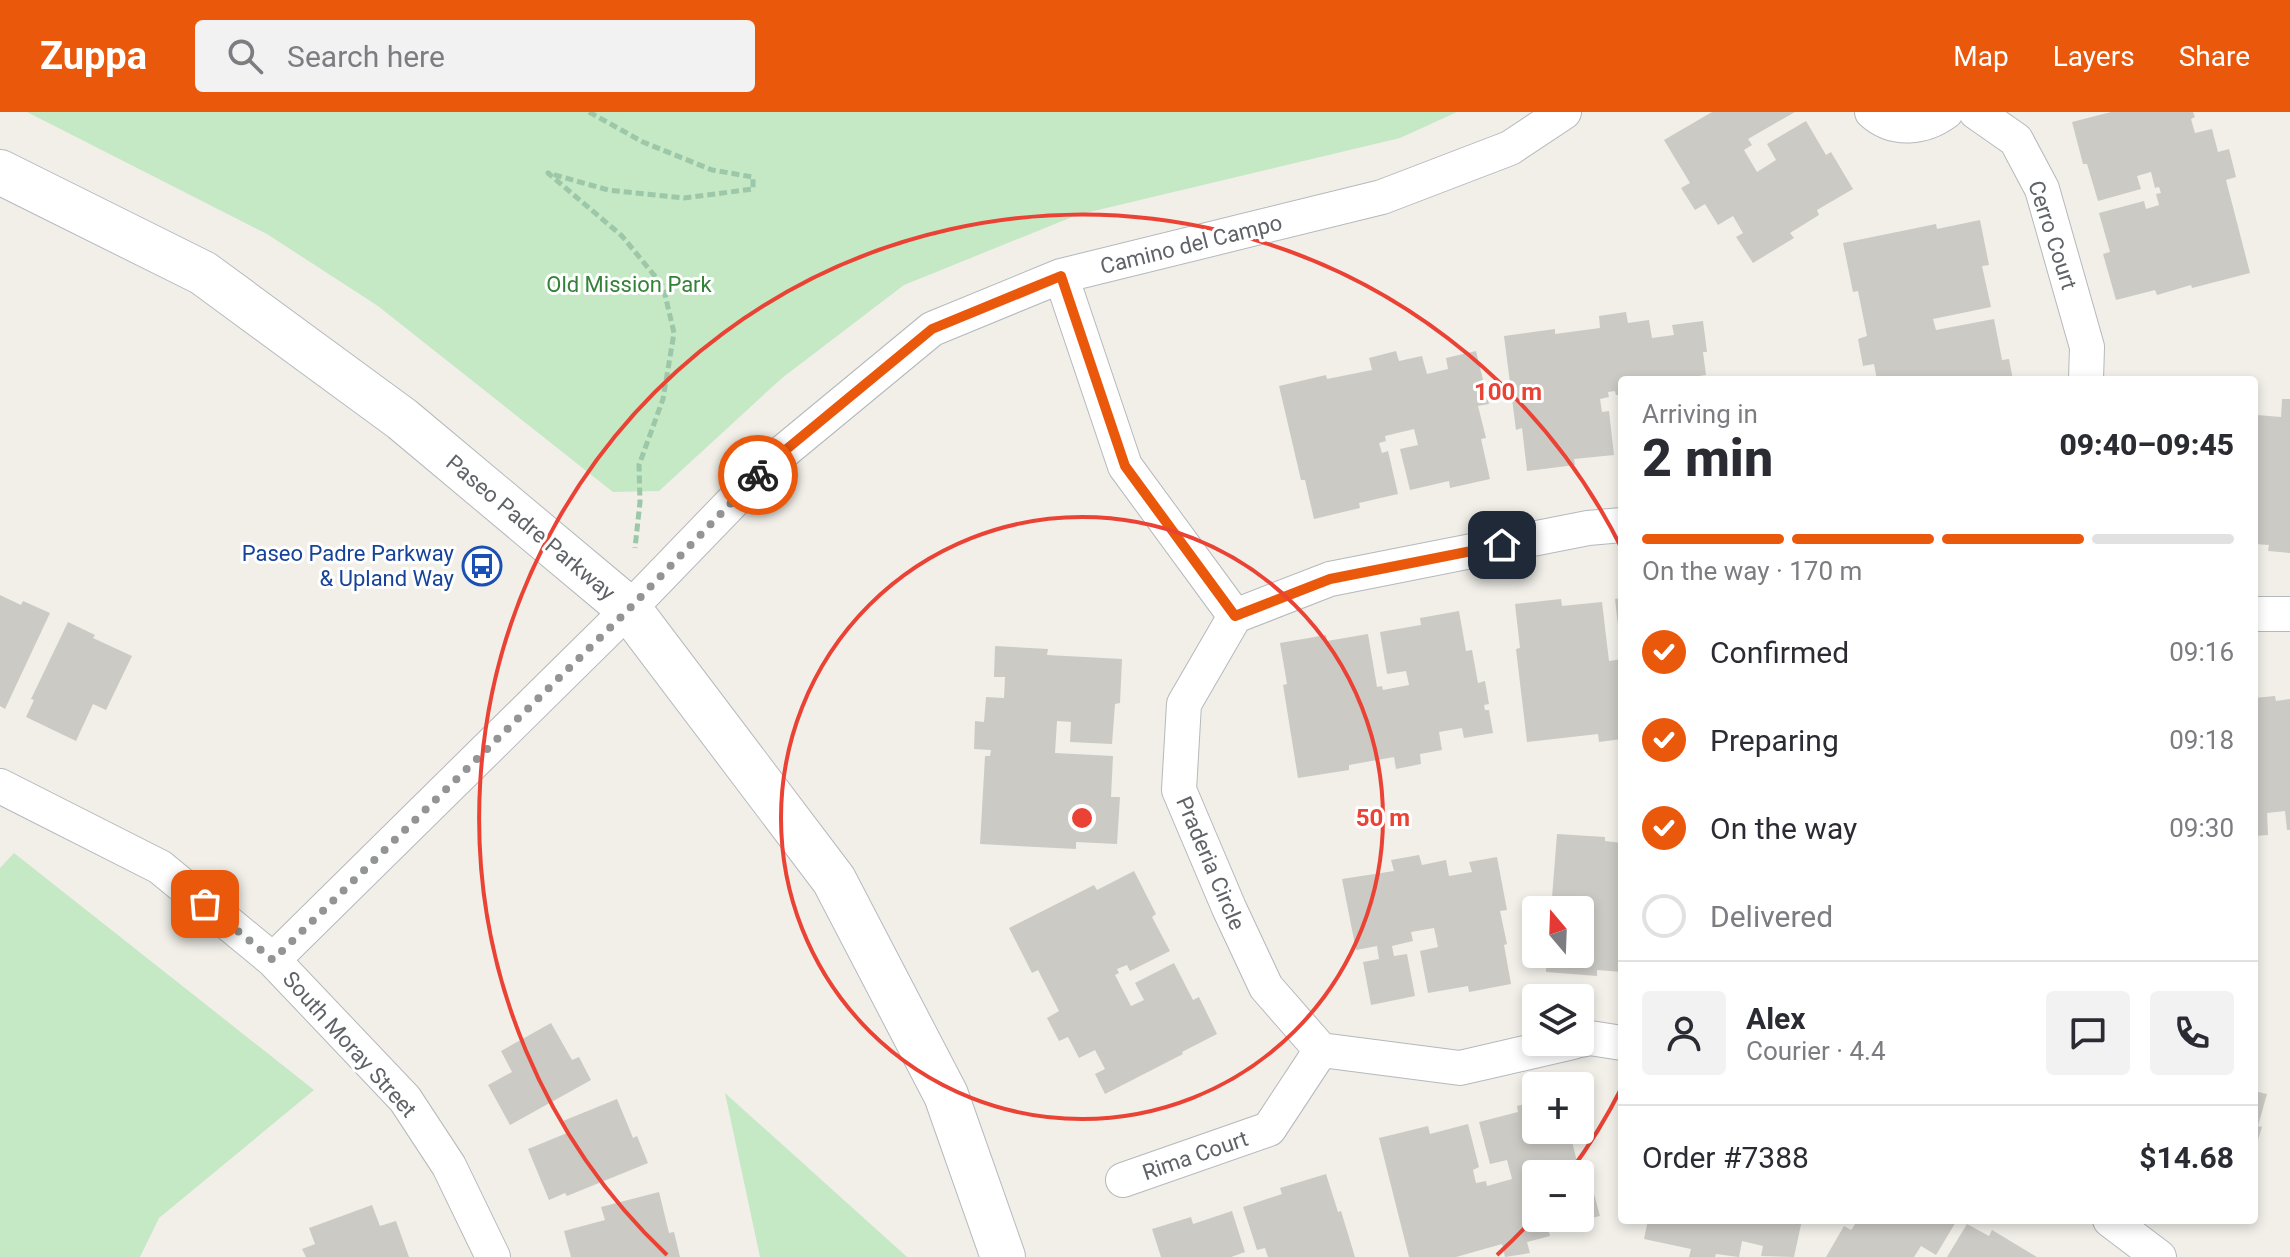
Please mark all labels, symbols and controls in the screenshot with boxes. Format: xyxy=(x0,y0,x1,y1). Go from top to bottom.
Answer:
search box xyxy=(195,20,755,92)
text: Zuppa xyxy=(40,34,147,78)
icon: search xyxy=(223,34,267,78)
text: Search here xyxy=(287,39,445,74)
text: Map xyxy=(1953,40,2009,73)
text: Layers xyxy=(2053,40,2135,73)
text: Share xyxy=(2179,40,2250,73)
street label: Cerro Court xyxy=(2023,178,2082,293)
street label: Camino del Campo xyxy=(1098,210,1285,279)
park label: Old Mission Park xyxy=(546,272,713,297)
text: 100 m xyxy=(1474,378,1542,406)
text: Arriving in xyxy=(1642,399,1758,429)
text: 09:40–09:45 xyxy=(2059,427,2234,462)
text: 2 min xyxy=(1642,428,1773,489)
courier xyxy=(718,435,798,515)
street label: Paseo Padre Parkway xyxy=(441,450,620,606)
icon: bike xyxy=(736,453,780,497)
pin xyxy=(1468,511,1536,579)
icon: home xyxy=(1480,523,1524,567)
place label: Paseo Padre Parkway & Upland Way xyxy=(242,541,455,591)
bus stop icon: Paseo Padre Parkway & Upland Way xyxy=(461,545,503,587)
text: On the way · 170 m xyxy=(1642,556,1862,586)
icon: check xyxy=(1642,630,1686,674)
text: Confirmed xyxy=(1710,635,1849,670)
text: 09:16 xyxy=(2169,637,2234,667)
icon: check xyxy=(1642,718,1686,762)
text: Preparing xyxy=(1710,723,1839,758)
text: 09:18 xyxy=(2169,725,2234,755)
street label: Praderia Circle xyxy=(1171,793,1250,934)
centre of rings xyxy=(1068,804,1096,832)
text: 50 m xyxy=(1356,804,1410,832)
icon: check xyxy=(1642,806,1686,850)
text: On the way xyxy=(1710,811,1857,846)
text: 09:30 xyxy=(2169,813,2234,843)
pin xyxy=(171,870,239,938)
icon: bag xyxy=(183,882,227,926)
north arrow xyxy=(1522,896,1594,968)
map controls xyxy=(1522,896,1594,1232)
text: Delivered xyxy=(1710,899,1833,934)
street label: South Moray Street xyxy=(278,966,421,1122)
button: layers xyxy=(1522,984,1594,1056)
button: person xyxy=(1642,991,1726,1075)
button: chat xyxy=(2046,991,2130,1075)
button: phone xyxy=(2150,991,2234,1075)
text: Alex xyxy=(1746,1001,1806,1036)
text: Courier · 4.4 xyxy=(1746,1036,1886,1066)
button: + xyxy=(1522,1072,1594,1144)
street label: Rima Court xyxy=(1139,1126,1251,1185)
text: Order #7388 xyxy=(1642,1140,1809,1175)
text: $14.68 xyxy=(2139,1140,2234,1175)
button: − xyxy=(1522,1160,1594,1232)

